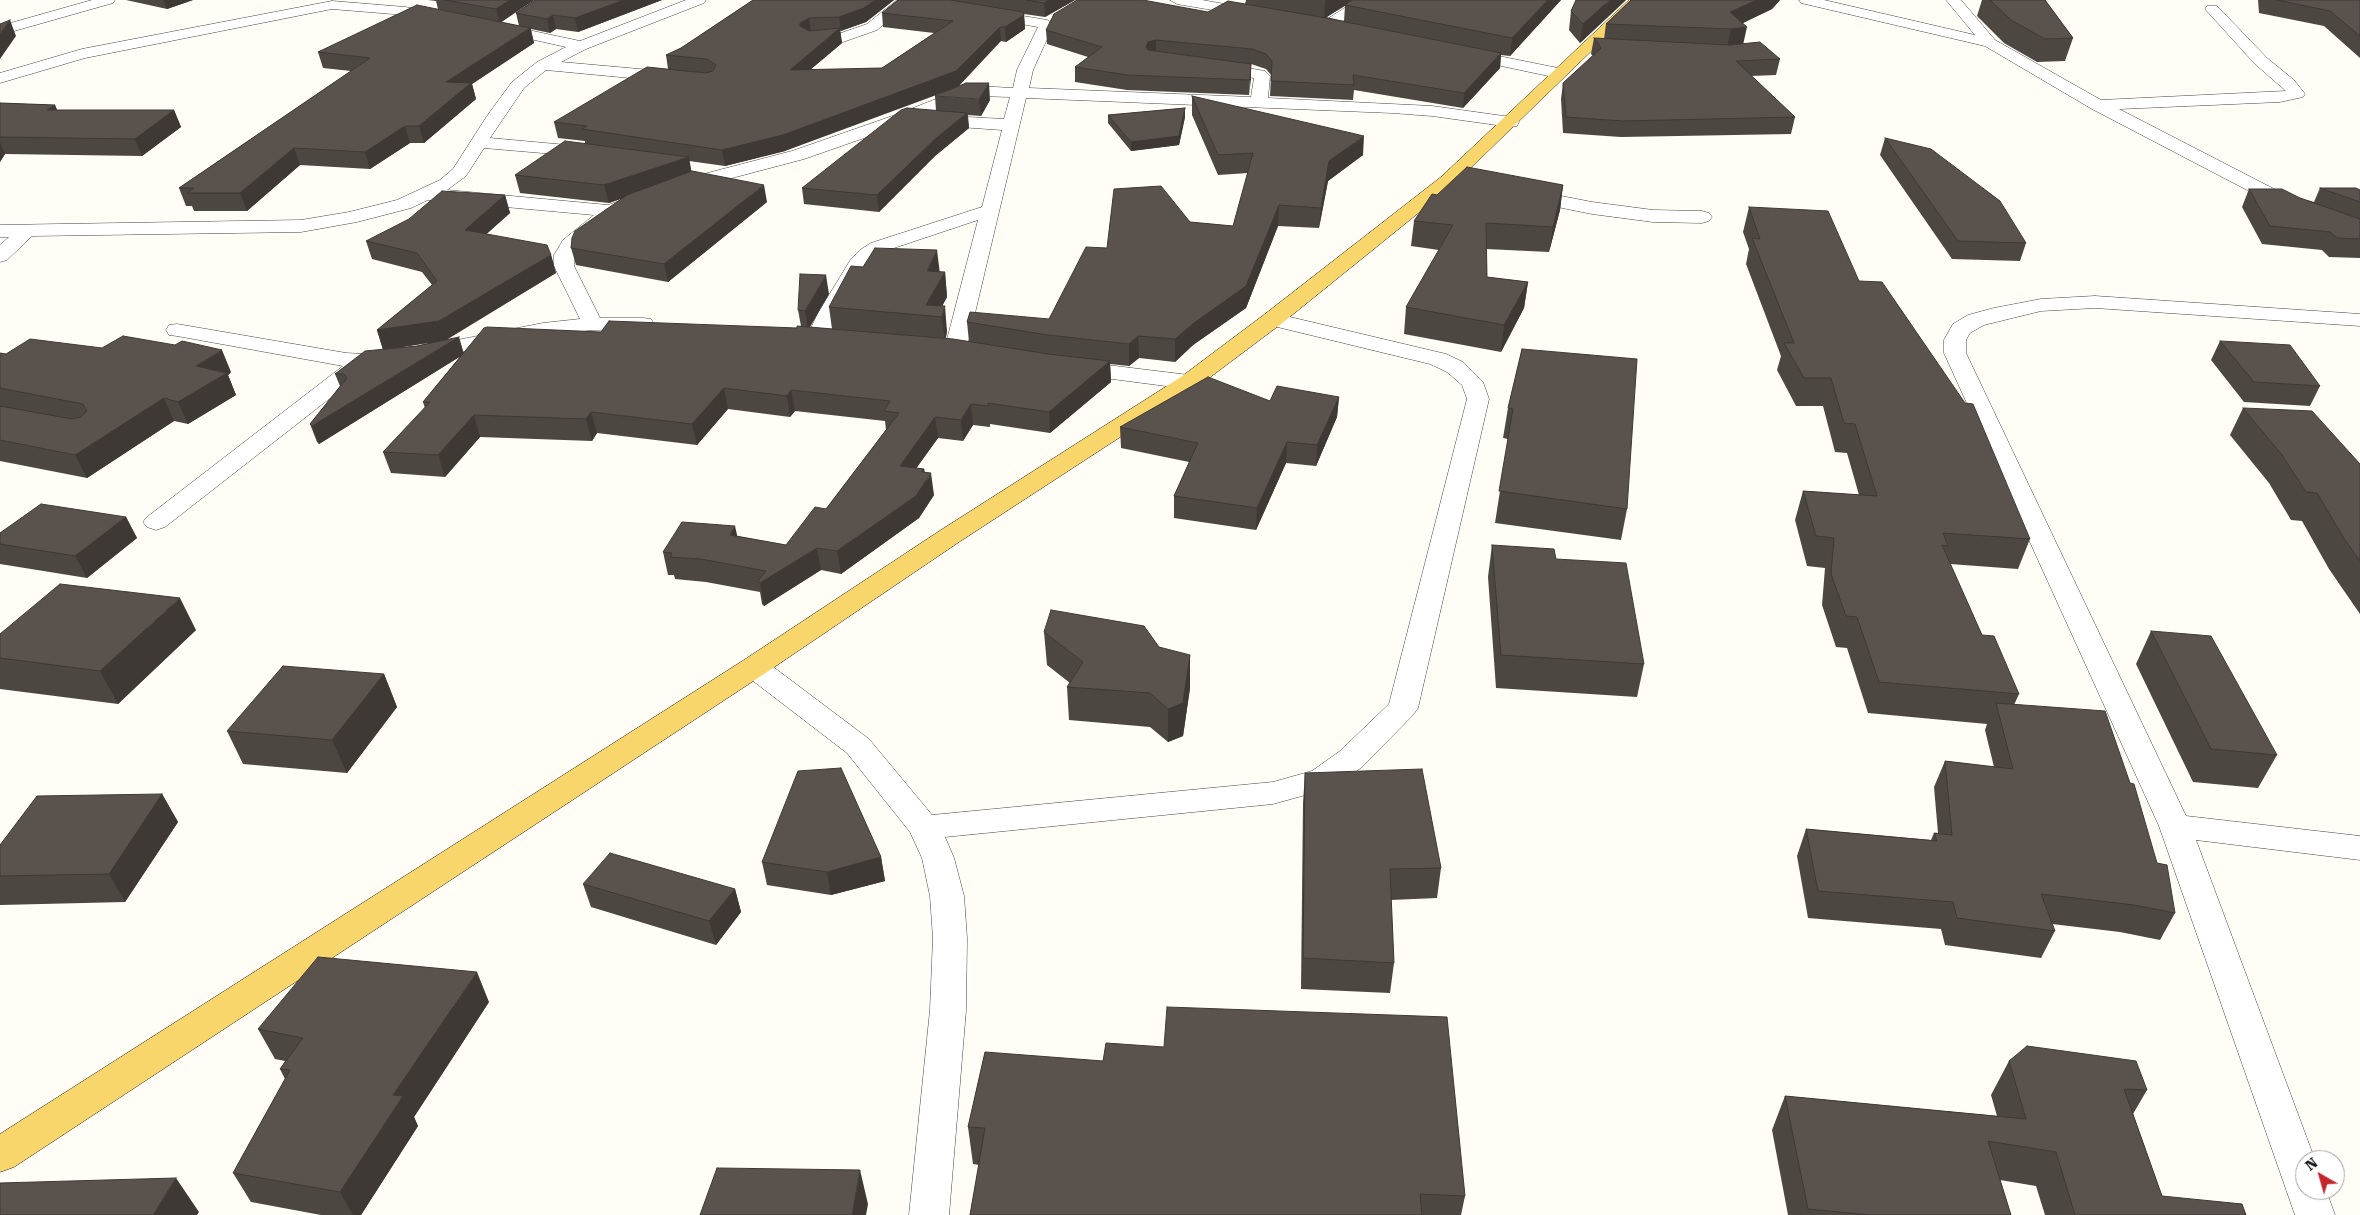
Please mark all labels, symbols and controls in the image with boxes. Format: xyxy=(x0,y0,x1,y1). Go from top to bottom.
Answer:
north arrow xyxy=(2295,1150,2345,1200)
text: N xyxy=(2302,1154,2321,1174)

